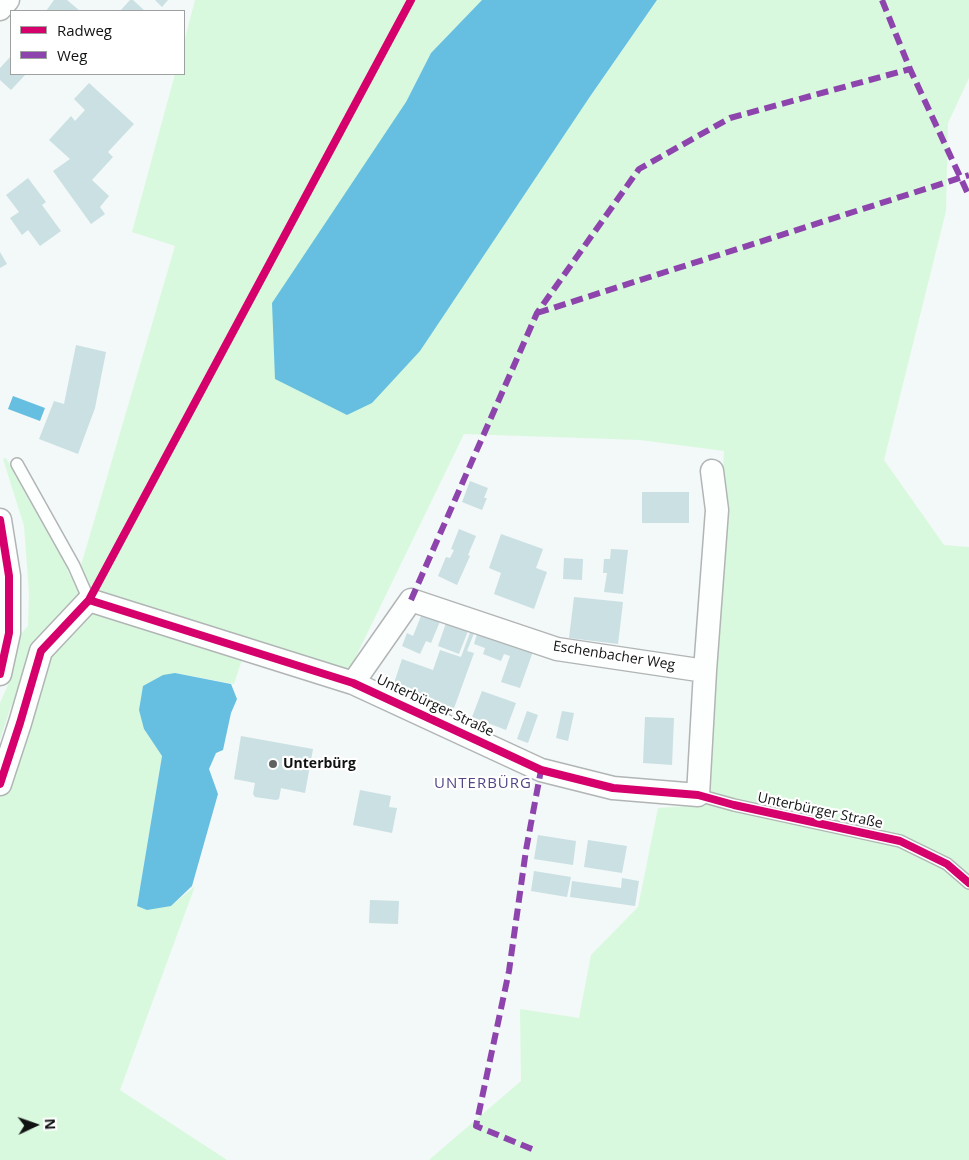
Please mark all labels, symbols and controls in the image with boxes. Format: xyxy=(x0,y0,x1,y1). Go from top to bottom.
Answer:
legend xyxy=(10,10,185,75)
text: Radweg xyxy=(57,20,112,40)
text: Weg xyxy=(57,45,87,65)
street label: Eschenbacher Weg xyxy=(552,638,676,674)
street label: Unterbürger Straße xyxy=(374,671,496,741)
place label: Unterbürg xyxy=(283,756,356,772)
marker: Unterbürg xyxy=(267,758,279,770)
district label: UNTERBÜRG xyxy=(433,775,533,793)
street label: Unterbürger Straße xyxy=(756,789,884,833)
north arrow xyxy=(10,1100,60,1150)
text: N xyxy=(41,1118,60,1130)

